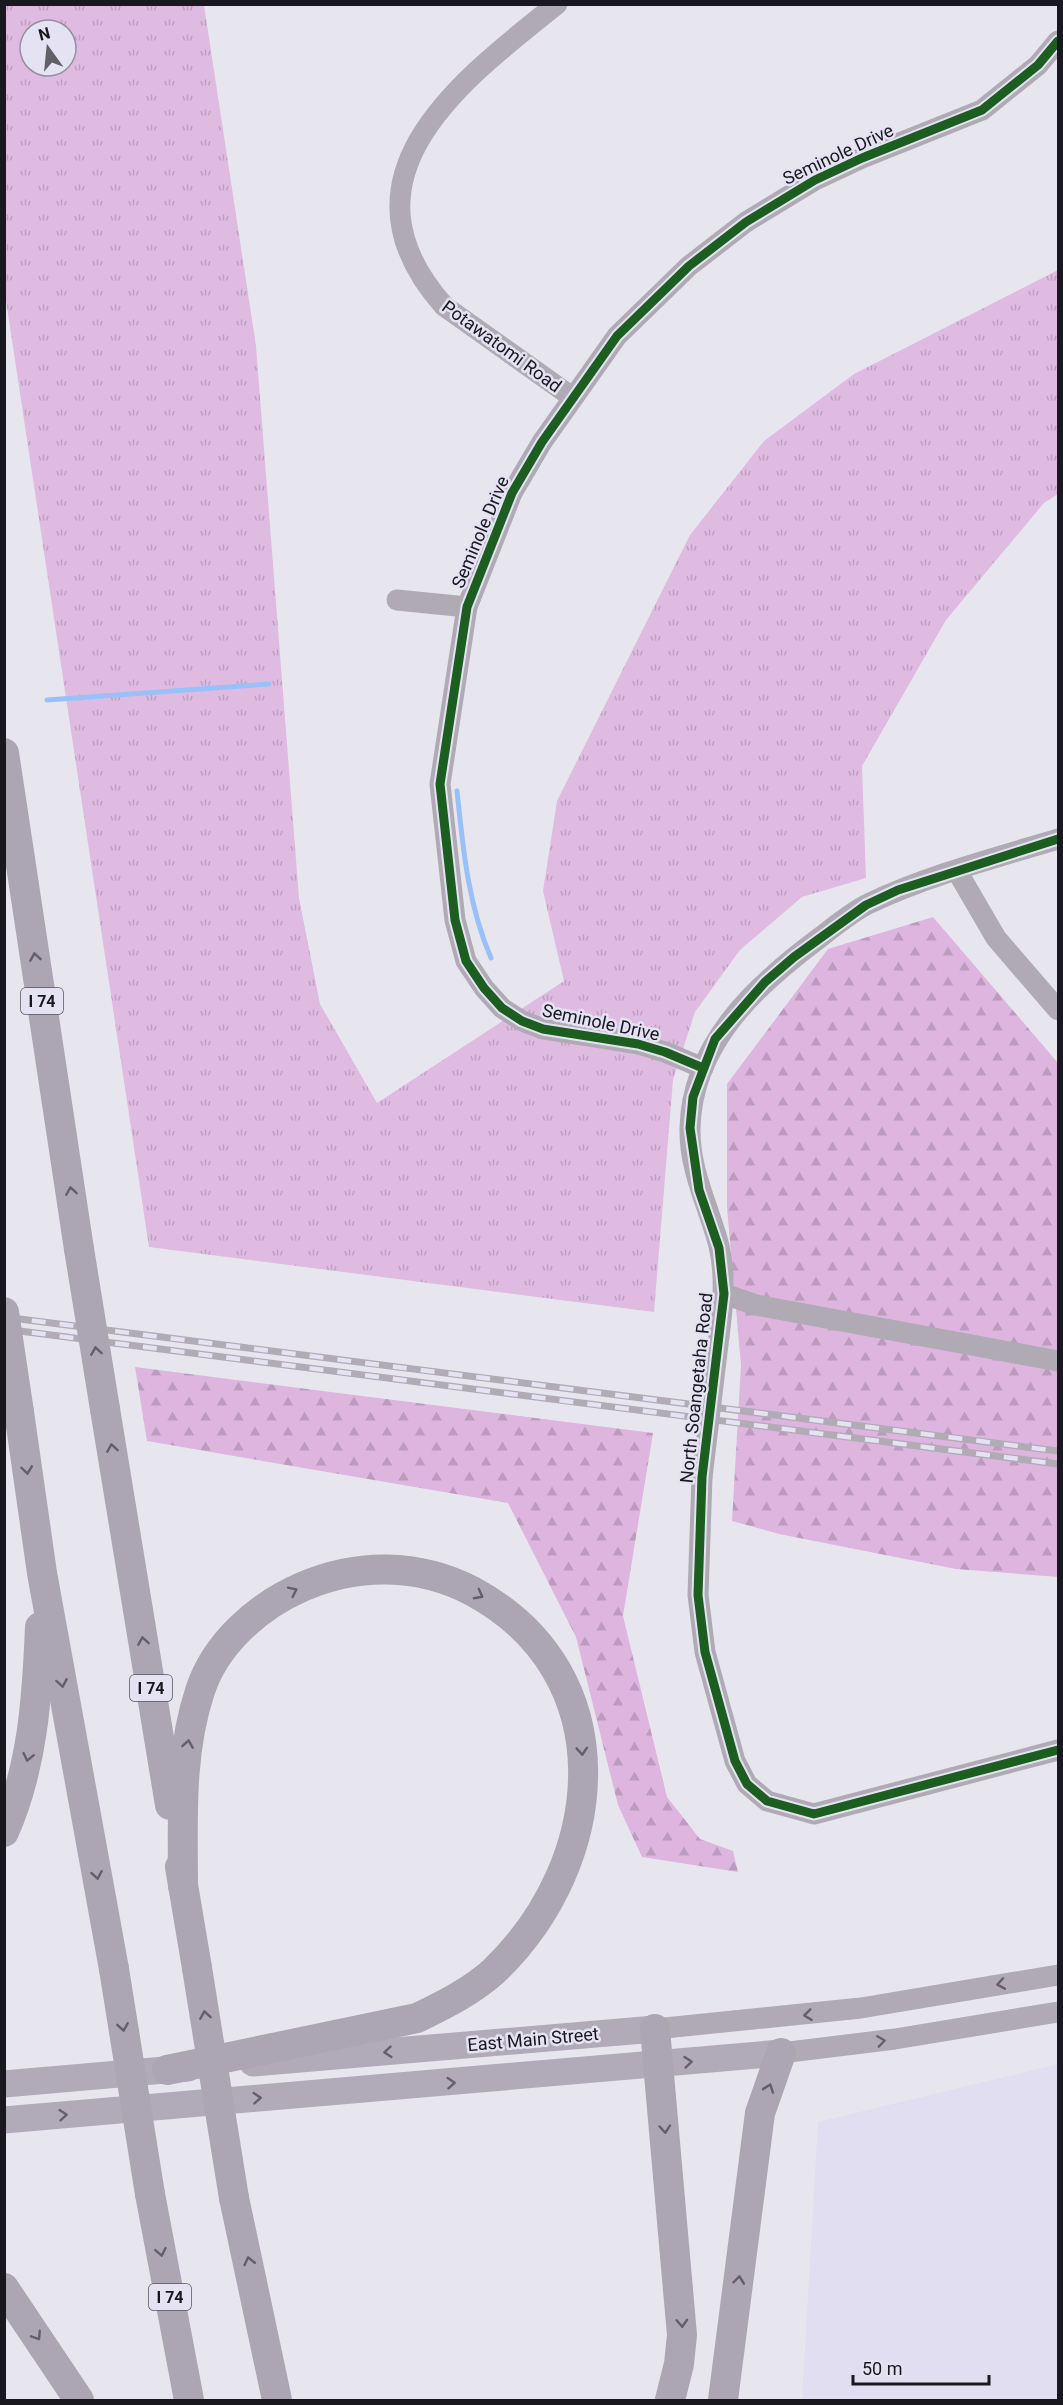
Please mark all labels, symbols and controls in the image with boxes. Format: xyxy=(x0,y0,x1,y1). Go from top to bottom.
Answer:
north arrow xyxy=(18,18,78,78)
text: N xyxy=(36,23,52,45)
street label: Seminole Drive xyxy=(779,119,897,189)
street label: Potawatomi Road xyxy=(438,296,566,396)
street label: Seminole Drive xyxy=(447,473,513,591)
one-way arrow xyxy=(30,952,42,961)
road number: I 74 xyxy=(21,988,63,1014)
street label: Seminole Drive xyxy=(540,999,662,1045)
one-way arrow xyxy=(65,1186,77,1196)
street label: North Soangetaha Road xyxy=(676,1292,716,1484)
one-way arrow xyxy=(90,1346,102,1356)
one-way arrow xyxy=(106,1444,118,1453)
one-way arrow xyxy=(21,1465,33,1475)
one-way arrow xyxy=(287,1587,298,1598)
one-way arrow xyxy=(473,1588,484,1599)
one-way arrow xyxy=(137,1636,150,1646)
road number: I 74 xyxy=(130,1675,172,1701)
one-way arrow xyxy=(55,1678,68,1688)
one-way arrow xyxy=(181,1740,193,1749)
one-way arrow xyxy=(576,1747,589,1756)
one-way arrow xyxy=(22,1752,35,1762)
one-way arrow xyxy=(90,1870,102,1880)
one-way arrow xyxy=(996,1978,1005,1990)
one-way arrow xyxy=(804,2008,813,2020)
one-way arrow xyxy=(199,2011,212,2021)
one-way arrow xyxy=(116,2022,129,2032)
street label: East Main Street xyxy=(467,2023,599,2055)
one-way arrow xyxy=(876,2035,885,2047)
one-way arrow xyxy=(383,2045,392,2058)
one-way arrow xyxy=(683,2056,692,2069)
one-way arrow xyxy=(447,2077,456,2090)
one-way arrow xyxy=(761,2083,774,2094)
one-way arrow xyxy=(253,2091,262,2104)
one-way arrow xyxy=(58,2109,67,2122)
one-way arrow xyxy=(658,2125,671,2134)
one-way arrow xyxy=(154,2246,167,2256)
one-way arrow xyxy=(243,2256,256,2266)
one-way arrow xyxy=(732,2275,744,2285)
road number: I 74 xyxy=(149,2284,191,2310)
one-way arrow xyxy=(675,2319,688,2328)
one-way arrow xyxy=(29,2330,40,2341)
scale bar xyxy=(853,2348,990,2386)
text: 50 m xyxy=(862,2358,902,2379)

